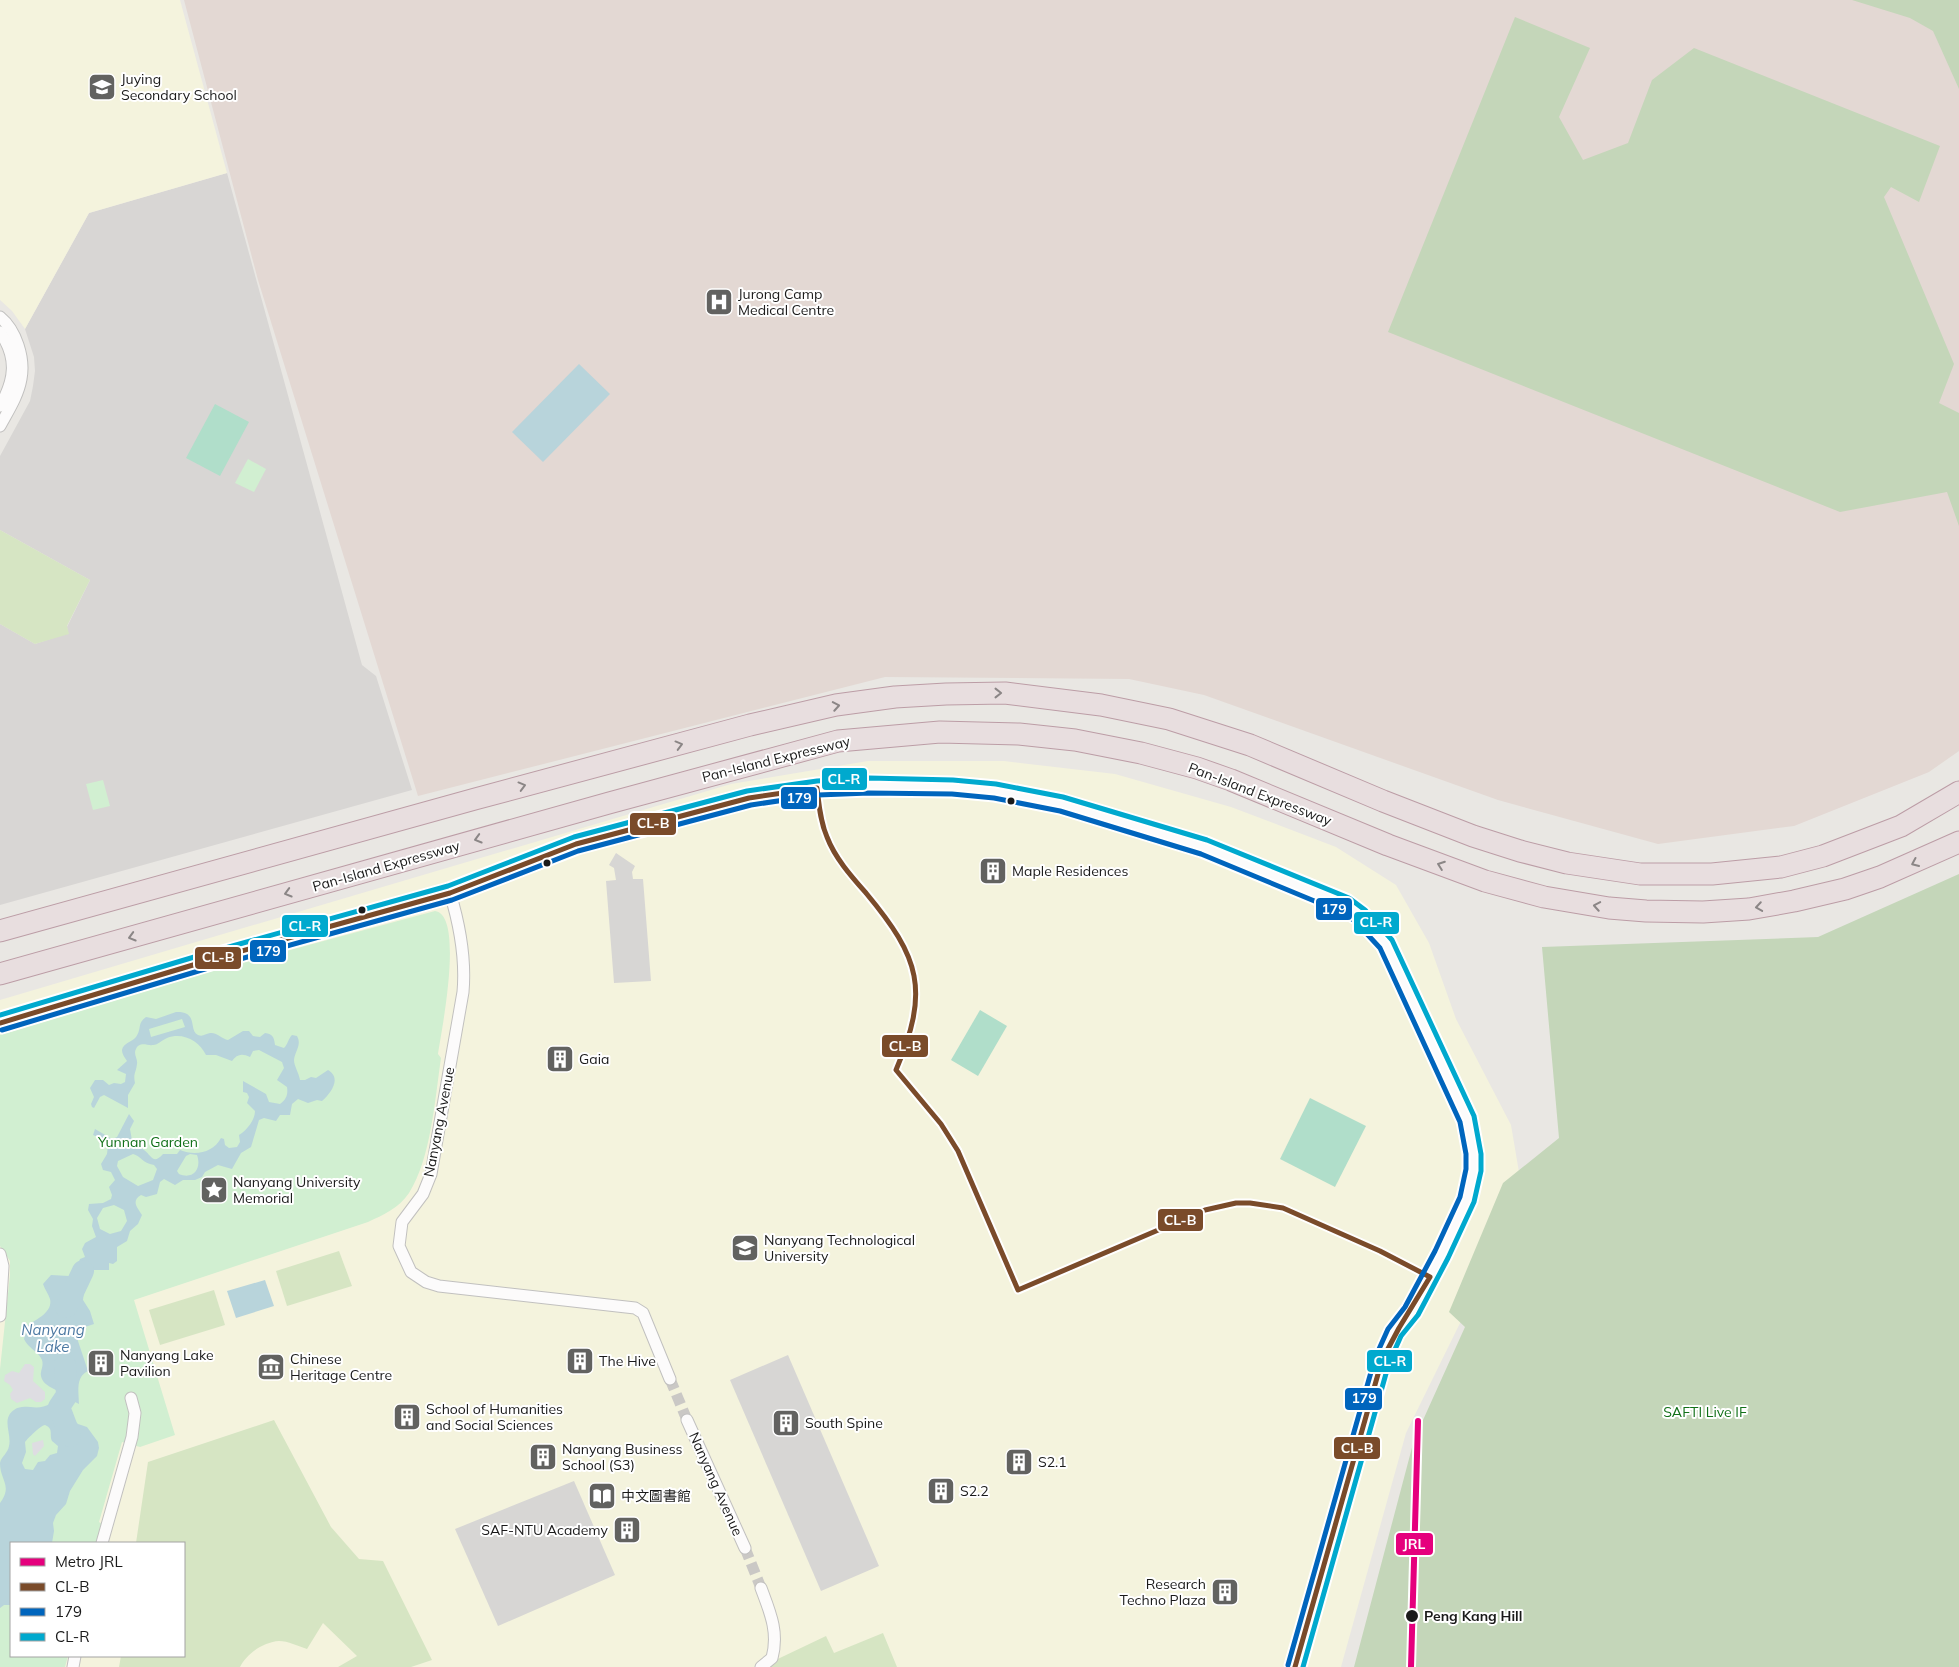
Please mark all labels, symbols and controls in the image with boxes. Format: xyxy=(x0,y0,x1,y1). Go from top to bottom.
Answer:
place label: Juying Secondary School xyxy=(121,70,237,104)
school or university icon: Juying Secondary School xyxy=(87,72,117,102)
place label: Jurong Camp Medical Centre xyxy=(738,285,834,319)
hospital icon: Jurong Camp Medical Centre xyxy=(704,287,734,317)
one-way arrow xyxy=(994,688,1002,698)
one-way arrow xyxy=(832,701,841,711)
street label: Pan-Island Expressway xyxy=(700,732,853,786)
one-way arrow xyxy=(674,740,682,750)
street label: Pan-Island Expressway xyxy=(1186,758,1335,830)
line badge: CL-R xyxy=(821,767,868,791)
text: CL-R xyxy=(828,770,861,788)
one-way arrow xyxy=(517,782,525,792)
line badge: 179 xyxy=(780,786,818,810)
text: 179 xyxy=(786,789,812,807)
unlabelled marker xyxy=(1006,796,1016,806)
line badge: CL-B xyxy=(629,812,677,836)
text: CL-B xyxy=(637,814,670,832)
one-way arrow xyxy=(475,834,483,844)
street label: Pan-Island Expressway xyxy=(310,836,462,896)
building icon: Maple Residences xyxy=(978,856,1008,886)
one-way arrow xyxy=(1911,857,1920,867)
unlabelled marker xyxy=(542,858,552,868)
one-way arrow xyxy=(1437,860,1445,870)
place label: Maple Residences xyxy=(1012,862,1128,880)
one-way arrow xyxy=(284,887,293,898)
line badge: 179 xyxy=(1315,897,1353,921)
text: 179 xyxy=(1321,900,1347,918)
one-way arrow xyxy=(1593,901,1602,911)
one-way arrow xyxy=(1755,901,1764,911)
unlabelled marker xyxy=(357,905,367,915)
line badge: CL-R xyxy=(1353,911,1400,935)
text: CL-R xyxy=(1360,913,1393,931)
line badge: CL-R xyxy=(281,914,329,938)
text: CL-R xyxy=(289,917,322,935)
one-way arrow xyxy=(127,931,136,942)
line badge: 179 xyxy=(249,939,287,963)
text: 179 xyxy=(255,942,281,960)
line badge: CL-B xyxy=(194,946,242,970)
text: CL-B xyxy=(202,948,235,966)
line badge: CL-B xyxy=(881,1034,929,1058)
text: CL-B xyxy=(889,1037,922,1055)
building icon: Gaia xyxy=(545,1044,575,1074)
place label: Gaia xyxy=(579,1050,609,1068)
street label: Nanyang Avenue xyxy=(420,1065,458,1179)
park label: Yunnan Garden xyxy=(97,1133,198,1151)
place label: Nanyang University Memorial xyxy=(233,1173,361,1207)
place icon: Nanyang University Memorial xyxy=(199,1175,229,1205)
line badge: CL-B xyxy=(1157,1208,1204,1232)
text: CL-B xyxy=(1164,1211,1197,1229)
place label: Nanyang Technological University xyxy=(764,1231,915,1265)
school or university icon: Nanyang Technological University xyxy=(730,1233,760,1263)
water label: Nanyang Lake xyxy=(21,1320,85,1356)
place label: Nanyang Lake Pavilion xyxy=(120,1346,214,1380)
building icon: The Hive xyxy=(565,1346,595,1376)
building icon: Nanyang Lake Pavilion xyxy=(86,1348,116,1378)
line badge: CL-R xyxy=(1366,1349,1413,1373)
place label: Chinese Heritage Centre xyxy=(290,1350,392,1384)
museum icon: Chinese Heritage Centre xyxy=(256,1352,286,1382)
place label: The Hive xyxy=(599,1352,656,1370)
text: CL-R xyxy=(1374,1352,1407,1370)
line badge: 179 xyxy=(1344,1387,1383,1411)
text: 179 xyxy=(1351,1389,1377,1407)
place label: School of Humanities and Social Sciences xyxy=(426,1400,563,1434)
building icon: School of Humanities and Social Sciences xyxy=(392,1402,422,1432)
park label: SAFTI Live IF xyxy=(1663,1403,1747,1421)
building icon: South Spine xyxy=(771,1408,801,1438)
place label: South Spine xyxy=(805,1414,883,1432)
street label: Nanyang Avenue xyxy=(685,1429,747,1539)
line badge: CL-B xyxy=(1333,1436,1381,1460)
text: CL-B xyxy=(1341,1439,1374,1457)
place label: Nanyang Business School (S3) xyxy=(562,1440,683,1474)
building icon: Nanyang Business School (S3) xyxy=(528,1442,558,1472)
building icon: S2.1 xyxy=(1004,1447,1034,1477)
place label: S2.1 xyxy=(1038,1453,1067,1471)
building icon: S2.2 xyxy=(926,1476,956,1506)
library icon: 中文圖書館 xyxy=(587,1481,617,1511)
place label: S2.2 xyxy=(960,1482,989,1500)
place label: 中文圖書館 xyxy=(621,1487,691,1505)
building icon: SAF-NTU Academy xyxy=(612,1515,642,1545)
place label: SAF-NTU Academy xyxy=(481,1521,609,1539)
line badge: JRL xyxy=(1395,1532,1434,1556)
text: JRL xyxy=(1403,1535,1426,1553)
legend xyxy=(10,1542,185,1657)
text: Metro JRL xyxy=(55,1552,123,1571)
place label: Research Techno Plaza xyxy=(1120,1575,1206,1609)
text: CL-B xyxy=(55,1577,90,1596)
building icon: Research Techno Plaza xyxy=(1210,1577,1240,1607)
text: 179 xyxy=(55,1602,82,1621)
place label: Peng Kang Hill xyxy=(1424,1607,1522,1625)
marker: Peng Kang Hill xyxy=(1404,1608,1420,1624)
text: CL-R xyxy=(55,1627,90,1646)

